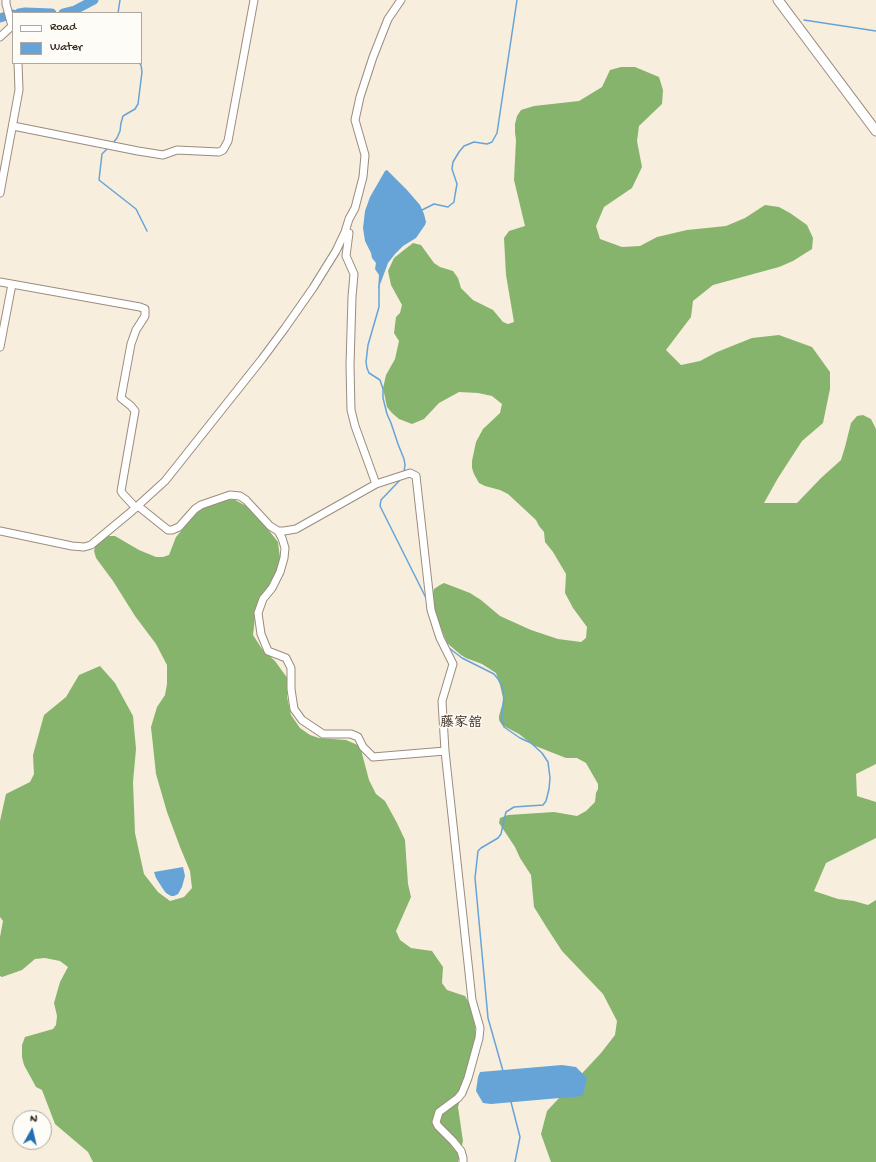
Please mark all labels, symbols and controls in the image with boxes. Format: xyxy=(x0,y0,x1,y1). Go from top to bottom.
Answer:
legend xyxy=(12,12,142,64)
text: Road xyxy=(50,21,76,35)
text: Water xyxy=(50,41,82,55)
district label: 藤家舘 xyxy=(440,716,482,732)
north arrow xyxy=(12,1110,52,1150)
text: N xyxy=(29,1113,38,1126)

